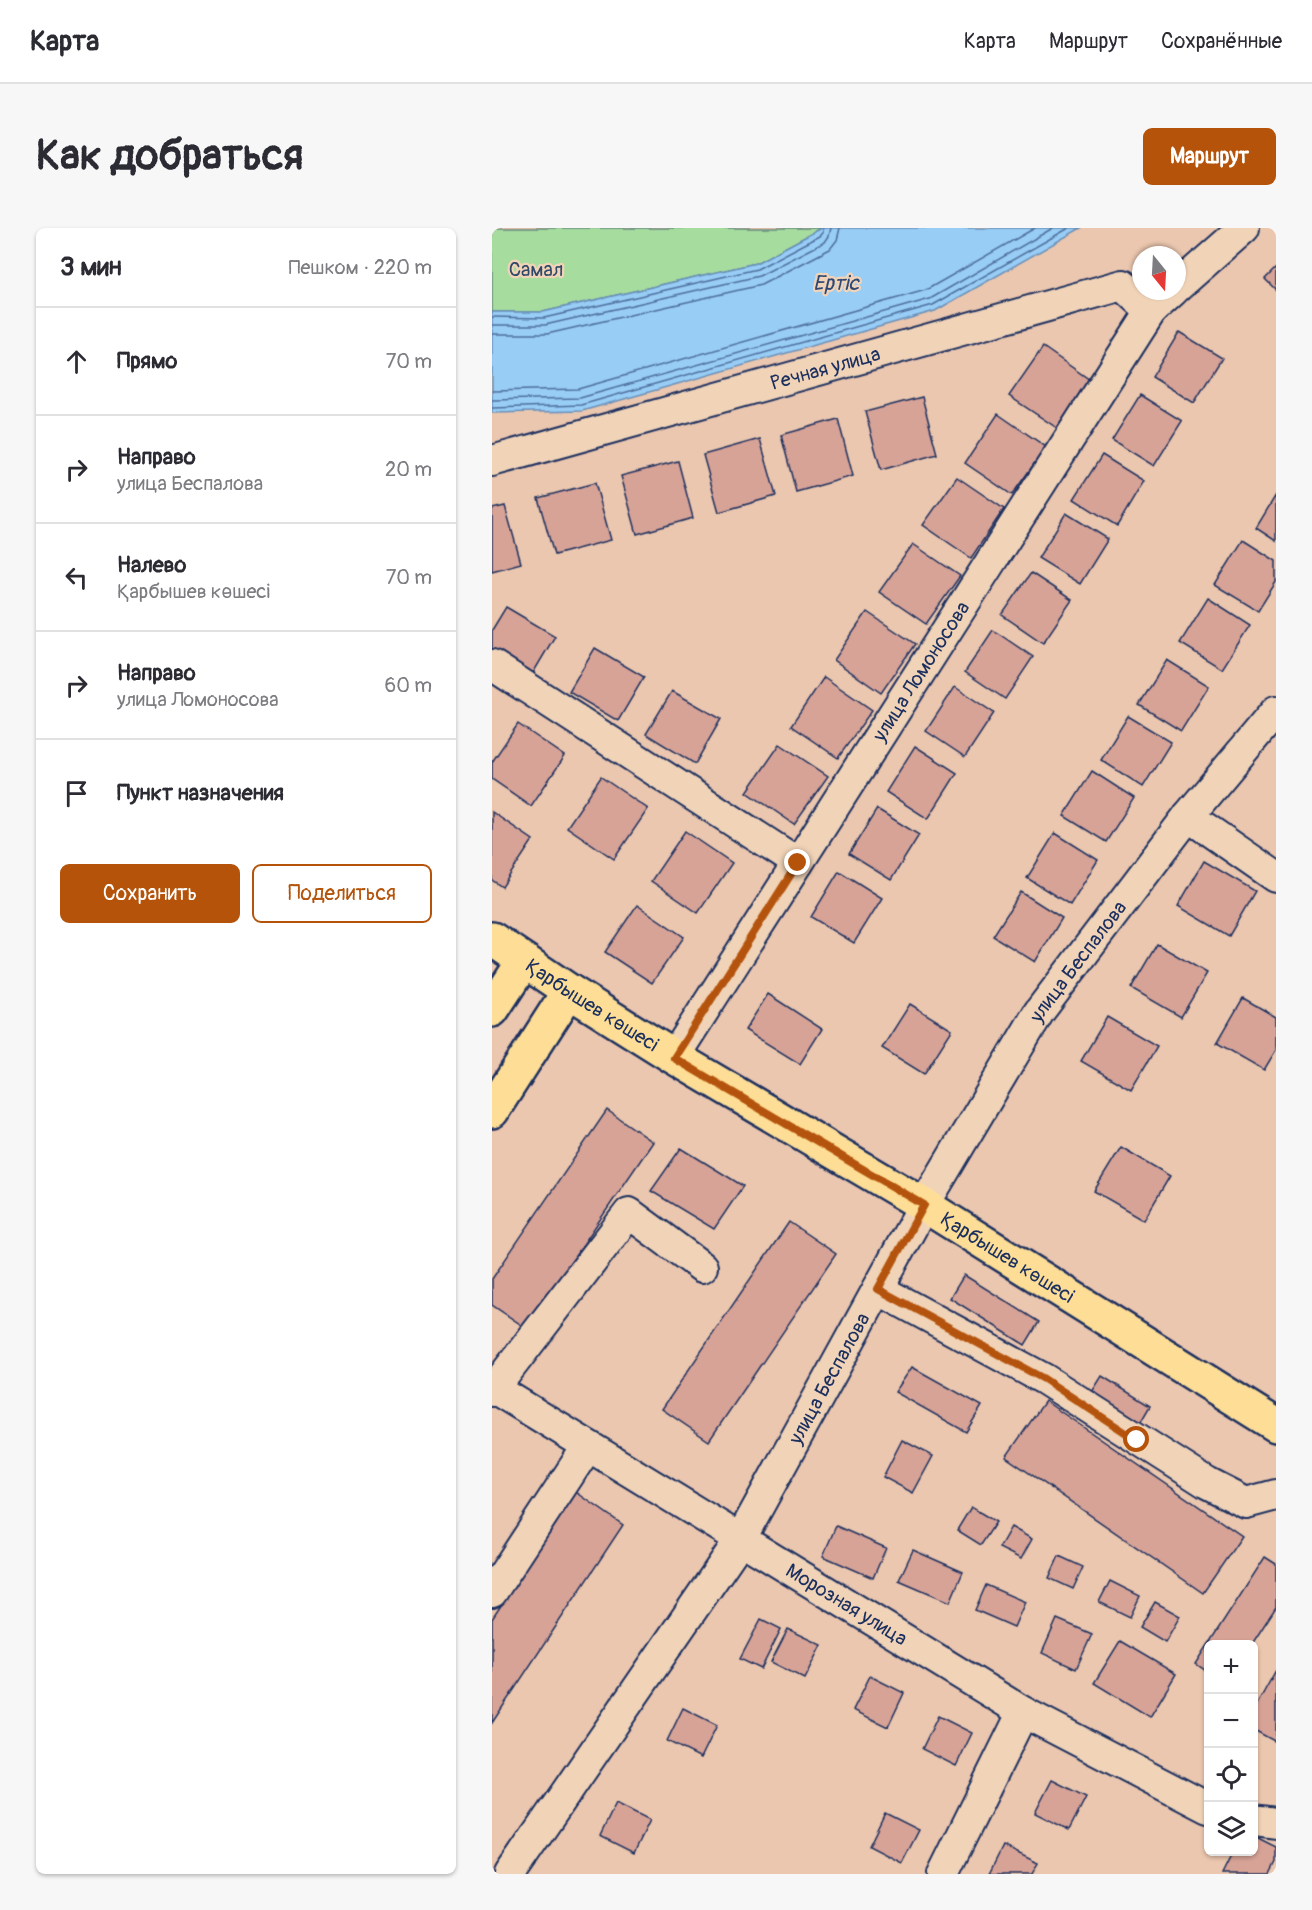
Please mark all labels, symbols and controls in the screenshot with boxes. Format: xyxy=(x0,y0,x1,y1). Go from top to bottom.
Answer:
text: Карта xyxy=(30,24,99,59)
text: Карта xyxy=(964,28,1016,55)
text: Маршрут xyxy=(1049,28,1128,55)
text: Сохранённые xyxy=(1161,28,1282,55)
button: Маршрут xyxy=(1143,128,1276,185)
text: Как добраться xyxy=(36,130,303,182)
north arrow xyxy=(1132,246,1186,300)
text: 3 мин xyxy=(60,251,122,283)
text: Пешком · 220 m xyxy=(288,255,432,280)
park label: Самал xyxy=(509,257,563,282)
water label: Ертіс xyxy=(813,270,860,297)
street label: Речная улица xyxy=(768,341,883,395)
icon: ahead xyxy=(60,345,93,378)
text: Прямо xyxy=(117,347,177,375)
text: 70 m xyxy=(386,349,432,374)
text: Направо xyxy=(117,443,196,471)
icon: right xyxy=(60,453,93,486)
text: 20 m xyxy=(385,457,432,482)
text: улица Беспалова xyxy=(117,471,263,496)
text: Налево xyxy=(117,551,186,579)
icon: left xyxy=(60,561,93,594)
text: 70 m xyxy=(386,565,432,590)
text: Қарбышев көшесі xyxy=(117,579,270,604)
street label: улица Ломоносова xyxy=(866,596,975,747)
text: Направо xyxy=(117,659,196,687)
icon: right xyxy=(60,669,93,702)
text: 60 m xyxy=(385,673,432,698)
text: улица Ломоносова xyxy=(117,687,279,712)
icon: arrive xyxy=(60,777,93,810)
text: Пункт назначения xyxy=(117,779,284,807)
route end xyxy=(784,849,810,875)
button: Сохранить xyxy=(60,864,240,923)
button: Поделиться xyxy=(252,864,432,923)
street label: улица Беспалова xyxy=(1023,896,1132,1027)
street label: Қарбышев көшесі xyxy=(521,953,663,1057)
street label: Қарбышев көшесі xyxy=(936,1206,1079,1308)
street label: улица Беспалова xyxy=(782,1308,875,1449)
route start xyxy=(1123,1426,1149,1452)
street label: Морозная улица xyxy=(781,1558,912,1651)
map controls xyxy=(1204,1640,1258,1856)
button: + xyxy=(1204,1640,1258,1694)
button: − xyxy=(1204,1694,1258,1748)
button: locate xyxy=(1204,1748,1258,1802)
button: layers xyxy=(1204,1802,1258,1856)

